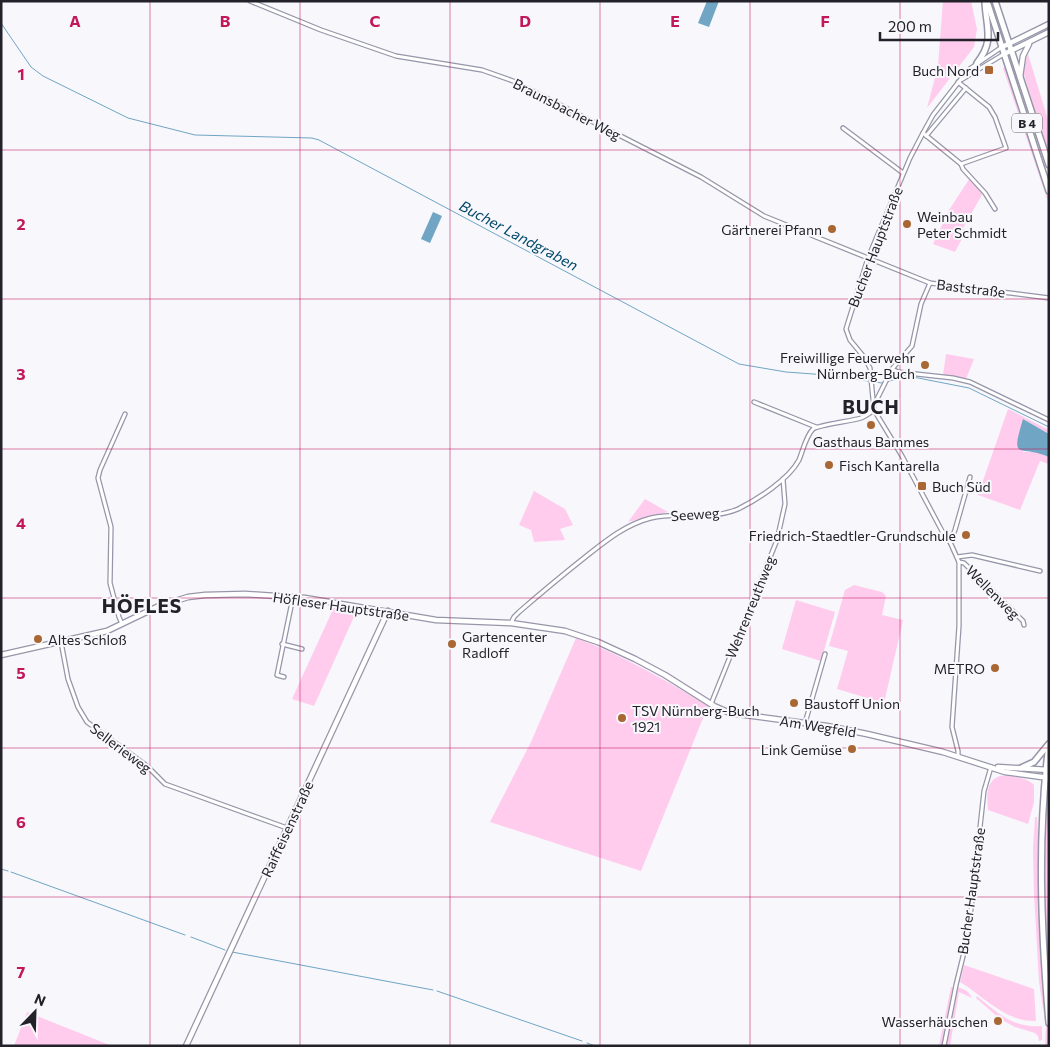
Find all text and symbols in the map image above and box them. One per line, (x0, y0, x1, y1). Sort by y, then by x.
scale bar (880, 10, 998, 42)
text: A (69, 11, 81, 30)
text: B (220, 11, 231, 30)
text: C (370, 11, 381, 30)
text: D (519, 11, 531, 30)
text: E (670, 11, 680, 30)
text: F (820, 11, 830, 30)
text: 200 m (888, 17, 932, 35)
place label: Buch Nord (912, 62, 979, 79)
text: 1 (17, 64, 25, 83)
marker: Buch Nord (983, 64, 995, 76)
street label: Braunsbacher Weg (510, 75, 624, 144)
road number: B 4 (1012, 114, 1042, 132)
street label: Bucher Hauptstraße (844, 184, 906, 310)
water label: Bucher Landgraben (457, 196, 581, 274)
place label: Weinbau Peter Schmidt (917, 208, 1007, 241)
text: 2 (16, 214, 26, 233)
marker: Weinbau Peter Schmidt (901, 218, 913, 230)
place label: Gärtnerei Pfann (721, 221, 822, 238)
marker: Gärtnerei Pfann (826, 223, 838, 235)
street label: Baststraße (936, 275, 1006, 301)
place label: Freiwillige Feuerwehr Nürnberg-Buch (780, 349, 915, 382)
marker: Freiwillige Feuerwehr Nürnberg-Buch (919, 359, 931, 371)
text: 3 (16, 364, 26, 383)
district label: BUCH (842, 395, 900, 418)
marker: Gasthaus Bammes (865, 419, 877, 431)
place label: Gasthaus Bammes (813, 433, 929, 450)
place label: Fisch Kantarella (839, 457, 940, 474)
marker: Fisch Kantarella (823, 459, 835, 471)
place label: Buch Süd (932, 478, 991, 495)
marker: Buch Süd (916, 480, 928, 492)
street label: Seeweg (670, 504, 720, 524)
text: 4 (16, 513, 26, 532)
place label: Friedrich-Staedtler-Grundschule (749, 527, 956, 544)
marker: Friedrich-Staedtler-Grundschule (960, 529, 972, 541)
street label: Wehrenreuthweg (722, 553, 779, 661)
street label: Wellenweg (963, 562, 1024, 623)
street label: Höfleser Hauptstraße (272, 588, 410, 624)
district label: HÖFLES (102, 594, 182, 617)
place label: Gartencenter Radloff (462, 628, 548, 661)
place label: Altes Schloß (48, 631, 127, 648)
marker: Altes Schloß (32, 633, 44, 645)
marker: Gartencenter Radloff (446, 638, 458, 650)
place label: METRO (934, 660, 985, 677)
marker: METRO (989, 662, 1001, 674)
text: 5 (16, 663, 26, 682)
place label: Baustoff Union (804, 695, 900, 712)
marker: Baustoff Union (788, 697, 800, 709)
place label: TSV Nürnberg-Buch 1921 (632, 702, 759, 735)
marker: TSV Nürnberg-Buch 1921 (616, 712, 628, 724)
street label: Am Wegfeld (779, 712, 857, 740)
street label: Sellerieweg (87, 719, 155, 777)
place label: Link Gemüse (761, 741, 842, 758)
marker: Link Gemüse (846, 743, 858, 755)
street label: Raiffeisenstraße (257, 778, 317, 880)
text: 6 (16, 812, 26, 831)
street label: Bucher Hauptstraße (954, 827, 988, 955)
text: 7 (17, 962, 26, 981)
north arrow (10, 987, 60, 1037)
text: N (32, 990, 48, 1009)
place label: Wasserhäuschen (882, 1013, 988, 1030)
marker: Wasserhäuschen (992, 1015, 1004, 1027)

